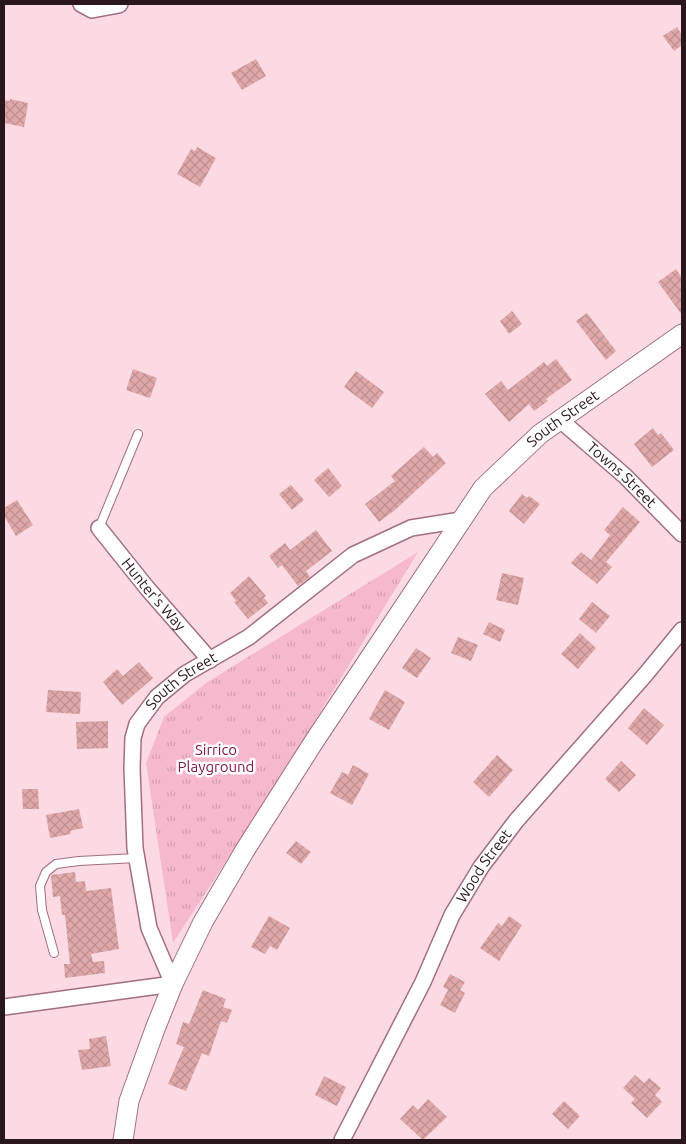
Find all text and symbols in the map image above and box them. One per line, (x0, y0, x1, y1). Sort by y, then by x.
street label: South Street (523, 386, 602, 450)
street label: Towns Street (584, 438, 660, 511)
street label: Hunter's Way (119, 555, 189, 634)
street label: South Street (142, 648, 220, 713)
park label: Sirrico Playground (178, 741, 254, 775)
street label: Wood Street (452, 826, 515, 906)

